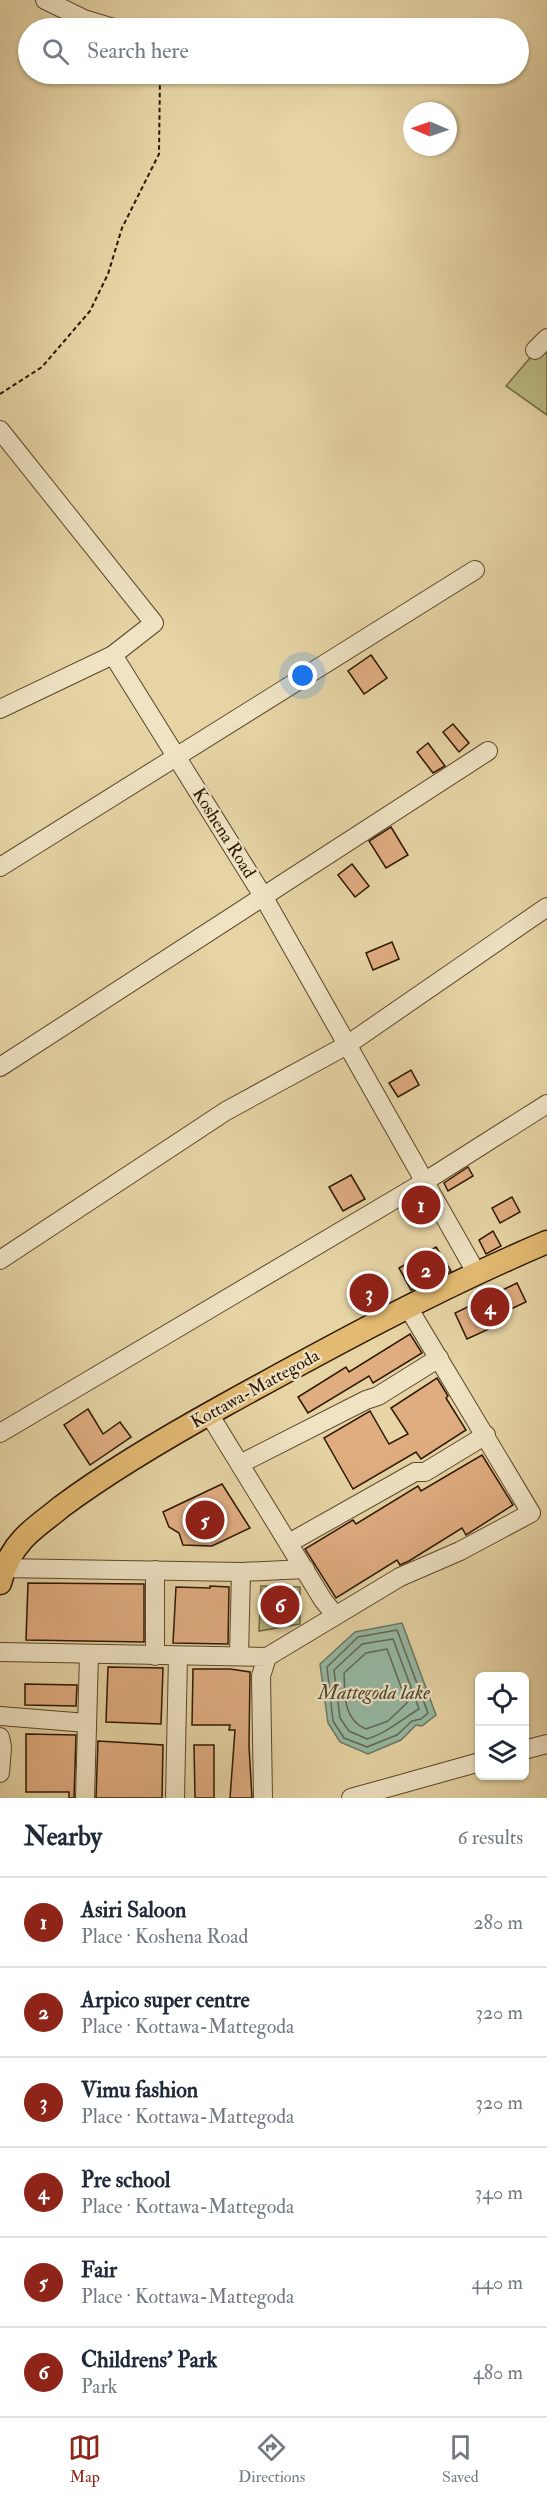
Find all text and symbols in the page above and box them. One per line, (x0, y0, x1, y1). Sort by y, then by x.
search box (18, 18, 529, 84)
icon: search (39, 35, 72, 68)
text: Search here (87, 37, 189, 65)
north arrow (403, 102, 457, 156)
your location (288, 661, 317, 690)
street label: Koshena Road (187, 784, 261, 883)
pin: 1 (402, 1182, 440, 1228)
pin: 2 (406, 1248, 446, 1292)
pin: 3 (350, 1270, 388, 1316)
pin: 4 (470, 1284, 510, 1330)
street label: Kottawa-Mattegoda (187, 1344, 324, 1434)
pin: 5 (186, 1498, 224, 1543)
pin: 6 (260, 1582, 300, 1628)
map controls (475, 1672, 529, 1780)
button: locate (475, 1672, 529, 1726)
water label: Mattegoda lake (317, 1680, 430, 1705)
button: layers (475, 1726, 529, 1780)
text: Nearby (24, 1821, 102, 1853)
text: 6 results (457, 1825, 523, 1850)
text: Asiri Saloon (81, 1896, 186, 1924)
text: 1 (40, 1910, 47, 1935)
text: 280 m (473, 1910, 523, 1935)
text: Place · Koshena Road (81, 1924, 248, 1949)
text: Arpico super centre (81, 1986, 250, 2014)
text: 2 (38, 2000, 49, 2025)
text: 320 m (475, 2000, 523, 2025)
text: Place · Kottawa-Mattegoda (81, 2014, 294, 2039)
text: Vimu fashion (81, 2076, 198, 2104)
text: 3 (40, 2090, 47, 2115)
text: 320 m (475, 2090, 523, 2115)
text: Place · Kottawa-Mattegoda (81, 2104, 294, 2129)
text: Pre school (81, 2166, 170, 2194)
text: 4 (38, 2180, 49, 2205)
text: 340 m (475, 2180, 523, 2205)
text: Place · Kottawa-Mattegoda (81, 2194, 294, 2219)
text: Fair (81, 2256, 117, 2284)
text: 5 (39, 2270, 48, 2295)
text: 440 m (471, 2270, 523, 2295)
text: Place · Kottawa-Mattegoda (81, 2284, 294, 2309)
text: Childrens' Park (81, 2346, 217, 2374)
text: 6 (38, 2360, 49, 2385)
text: 480 m (473, 2360, 523, 2385)
text: Park (81, 2374, 117, 2399)
tab: Map (68, 2431, 101, 2487)
tab: Directions (238, 2431, 305, 2487)
tab: Saved (442, 2431, 479, 2487)

